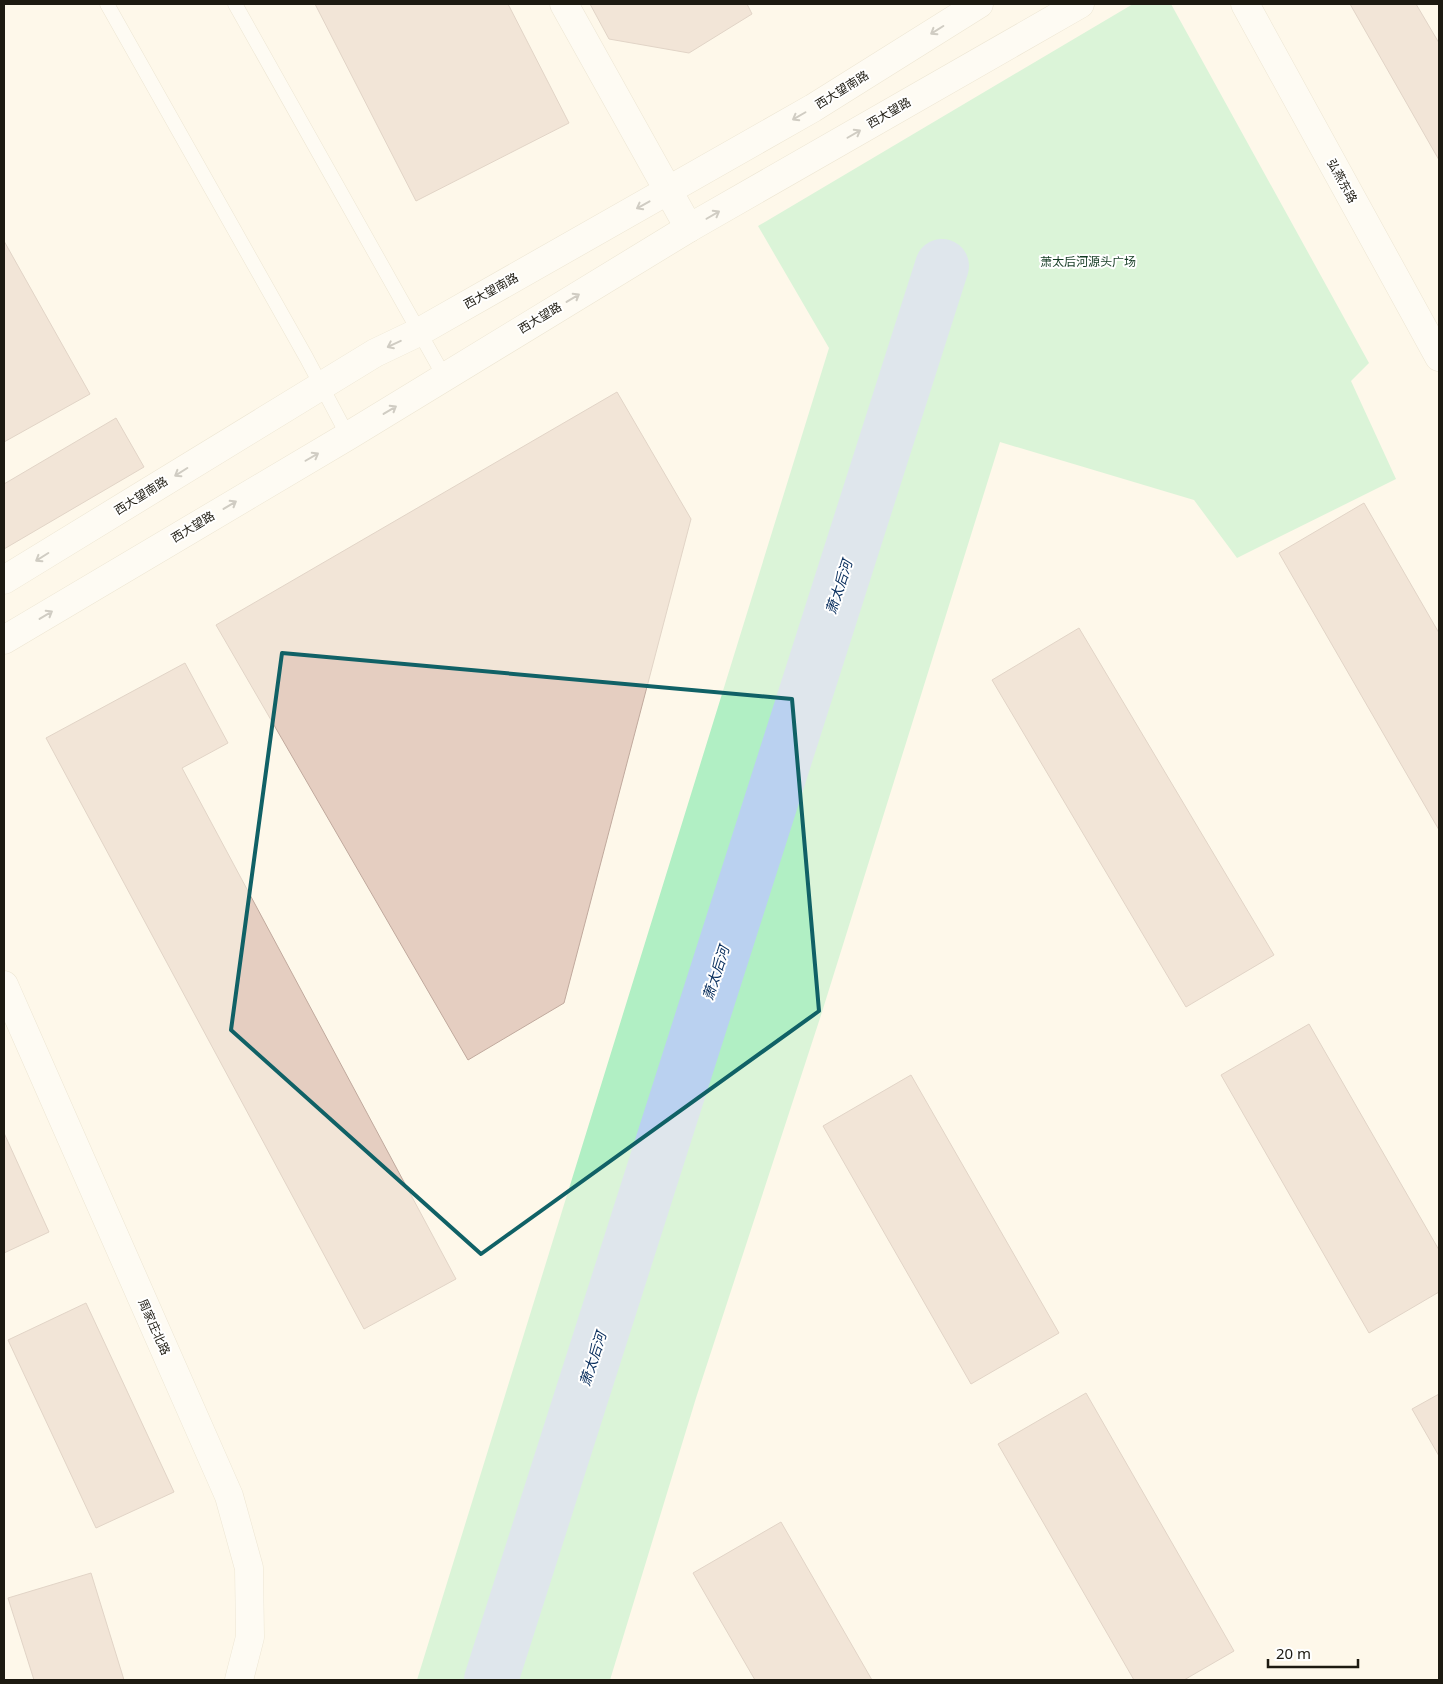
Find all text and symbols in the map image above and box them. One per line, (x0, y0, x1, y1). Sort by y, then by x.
one-way arrow (931, 25, 945, 35)
street label: 西大望南路 (812, 66, 872, 113)
street label: 西大望路 (864, 93, 914, 132)
one-way arrow (793, 111, 807, 121)
one-way arrow (846, 128, 860, 138)
street label: 弘燕东路 (1323, 156, 1362, 206)
one-way arrow (637, 201, 651, 211)
one-way arrow (705, 209, 719, 219)
park label: 萧太后河源头广场 (1040, 253, 1136, 270)
street label: 西大望南路 (460, 269, 521, 313)
one-way arrow (566, 293, 580, 303)
street label: 西大望路 (515, 298, 565, 337)
one-way arrow (387, 339, 402, 349)
one-way arrow (382, 405, 396, 415)
one-way arrow (304, 451, 318, 461)
one-way arrow (174, 467, 188, 477)
street label: 西大望南路 (111, 472, 171, 519)
one-way arrow (223, 499, 237, 509)
street label: 西大望路 (168, 507, 218, 546)
one-way arrow (36, 552, 50, 562)
water label: 萧太后河 (821, 554, 857, 616)
one-way arrow (38, 609, 52, 619)
water label: 萧太后河 (698, 940, 734, 1002)
street label: 周家庄北路 (134, 1296, 174, 1358)
water label: 萧太后河 (575, 1326, 611, 1388)
scale bar (1268, 1636, 1358, 1668)
text: 20 m (1276, 1643, 1311, 1663)

